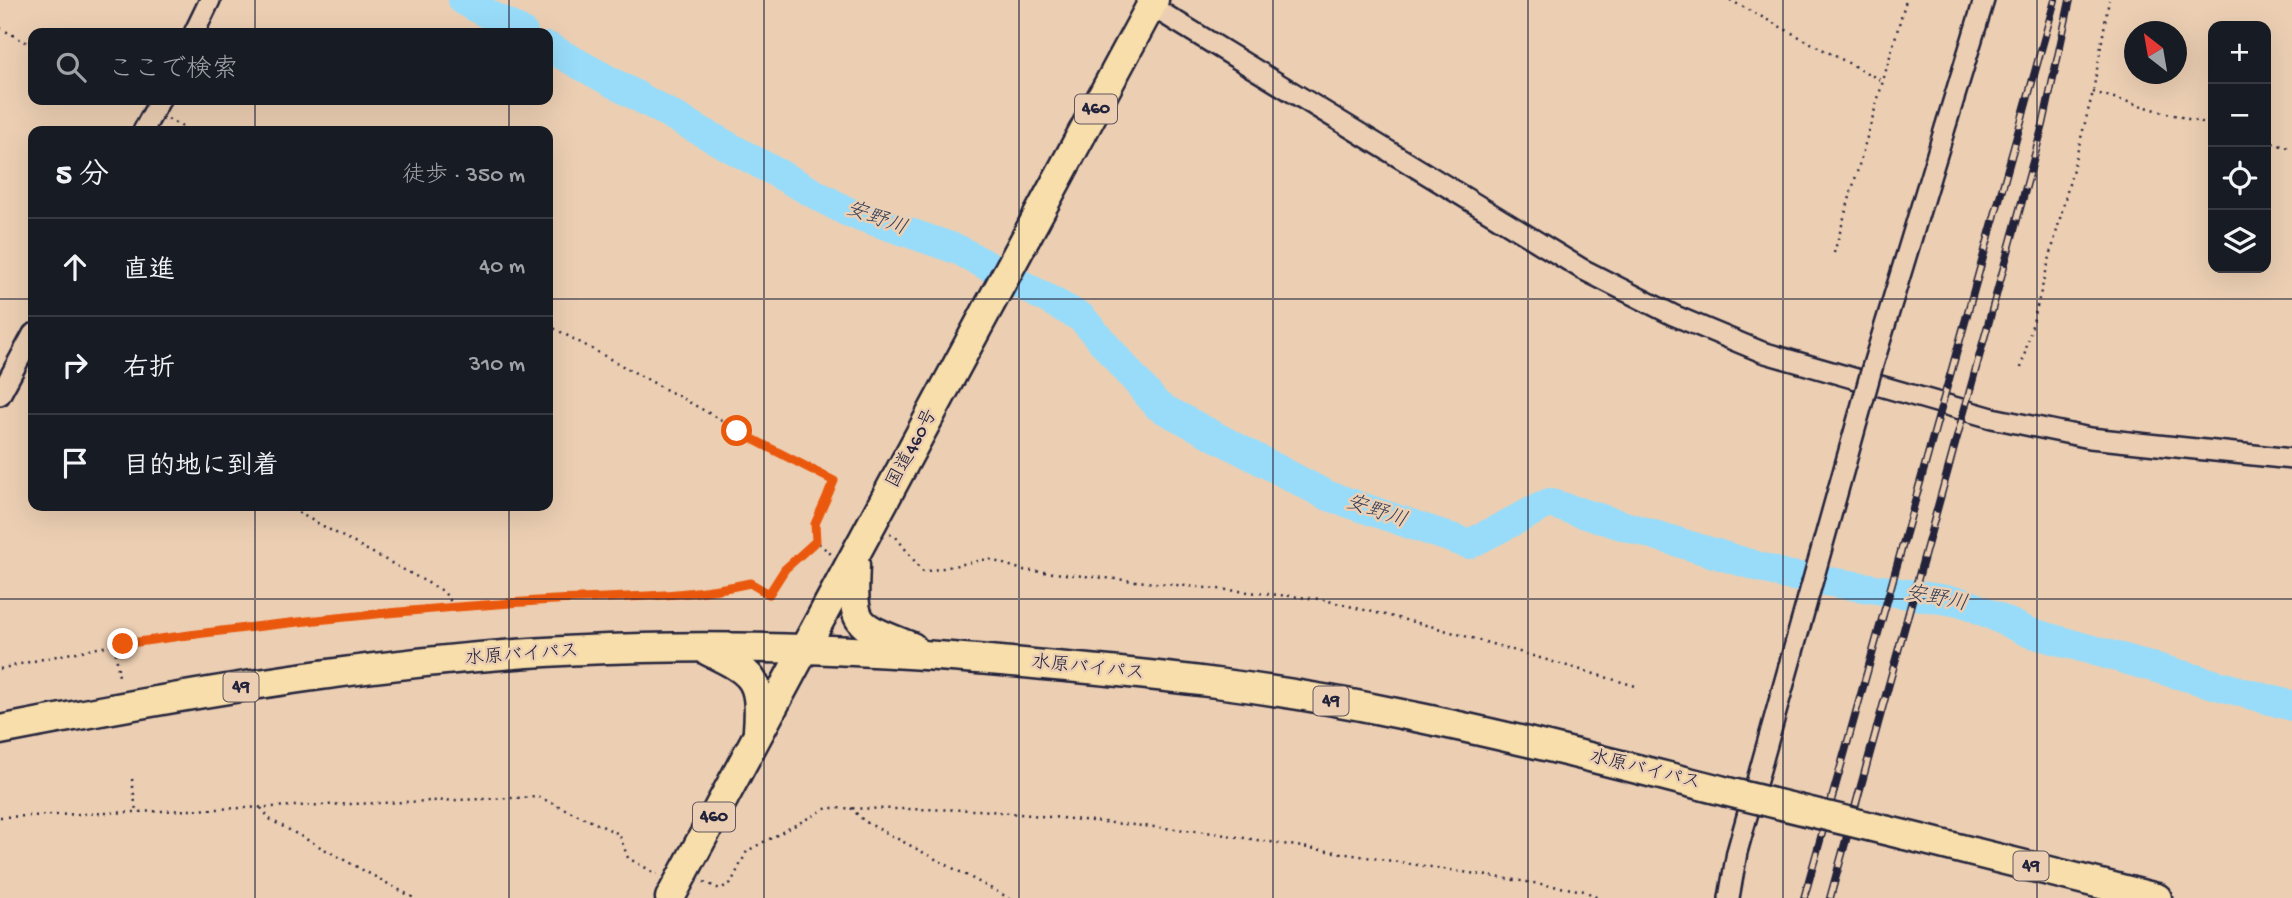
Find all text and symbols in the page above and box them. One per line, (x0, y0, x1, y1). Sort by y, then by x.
north arrow (2124, 21, 2187, 84)
map controls (2208, 21, 2271, 273)
button: + (2208, 21, 2271, 84)
search box (28, 28, 553, 105)
icon: search (52, 48, 90, 86)
text: ここで検索 (108, 56, 238, 87)
button: − (2208, 84, 2271, 147)
road number: 460 (1075, 94, 1117, 124)
button: locate (2208, 147, 2271, 210)
text: 5 分 (56, 160, 109, 195)
text: 徒歩 · 350 m (402, 163, 525, 190)
water label: 安野川 (842, 197, 910, 243)
button: layers (2208, 210, 2271, 273)
icon: ahead (56, 248, 94, 286)
text: 40 m (479, 254, 525, 281)
text: 直進 (123, 257, 175, 288)
icon: right (56, 346, 94, 384)
text: 310 m (469, 352, 525, 379)
text: 右折 (123, 355, 175, 386)
street label: 国道460号 (882, 405, 943, 493)
route start (721, 415, 752, 446)
icon: arrive (56, 444, 94, 482)
text: 目的地に到着 (123, 453, 279, 484)
water label: 安野川 (1342, 490, 1410, 535)
water label: 安野川 (1903, 581, 1969, 618)
route end (107, 628, 138, 659)
street label: 水原バイパス (465, 641, 579, 671)
street label: 水原バイパス (1030, 652, 1146, 686)
road number: 49 (224, 672, 258, 702)
road number: 49 (1314, 686, 1348, 716)
street label: 水原バイパス (1587, 746, 1703, 796)
road number: 460 (693, 802, 735, 832)
road number: 49 (2014, 852, 2048, 880)

